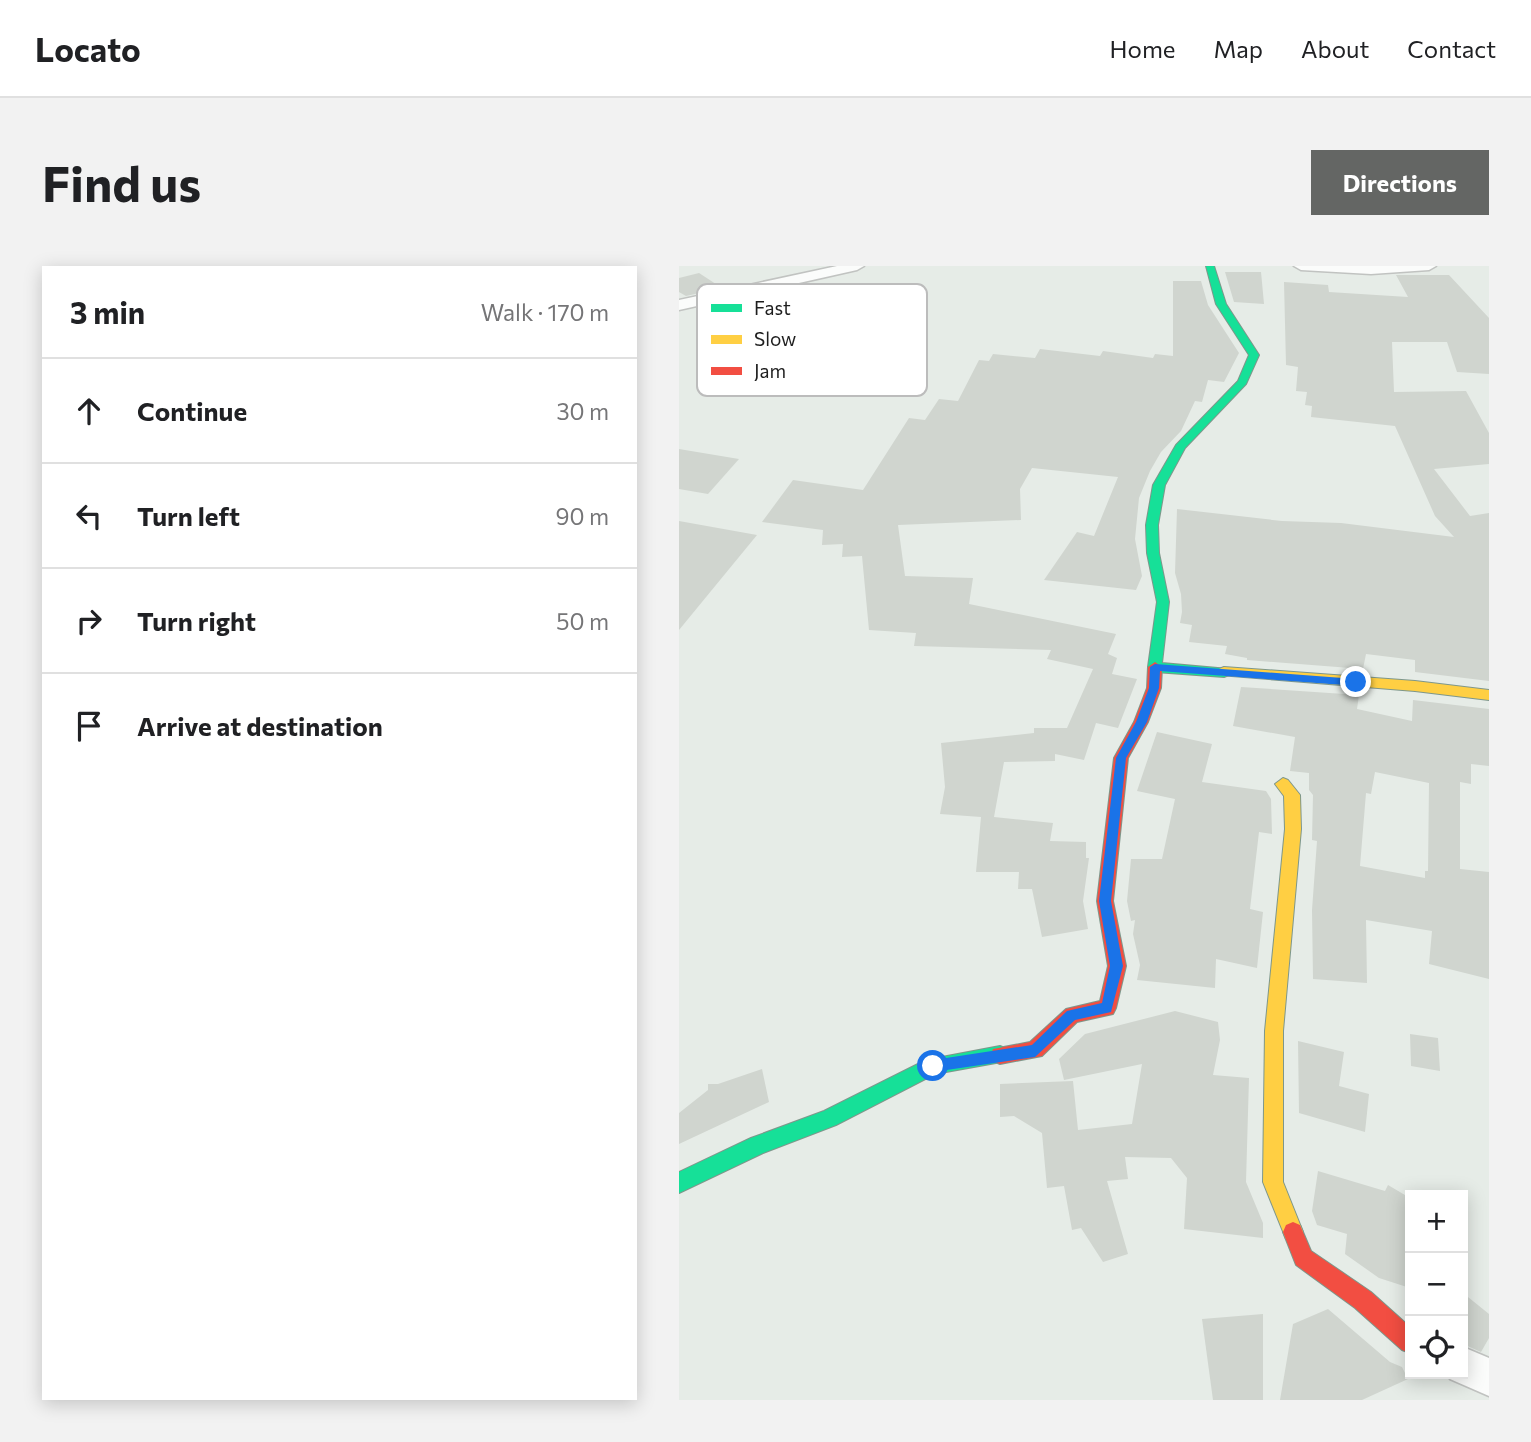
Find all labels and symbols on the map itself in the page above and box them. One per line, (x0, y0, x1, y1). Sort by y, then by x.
legend (697, 284, 927, 396)
text: Fast (754, 296, 791, 319)
text: Slow (754, 327, 796, 350)
text: Jam (754, 359, 786, 382)
route end (1340, 666, 1371, 697)
route start (917, 1050, 948, 1081)

